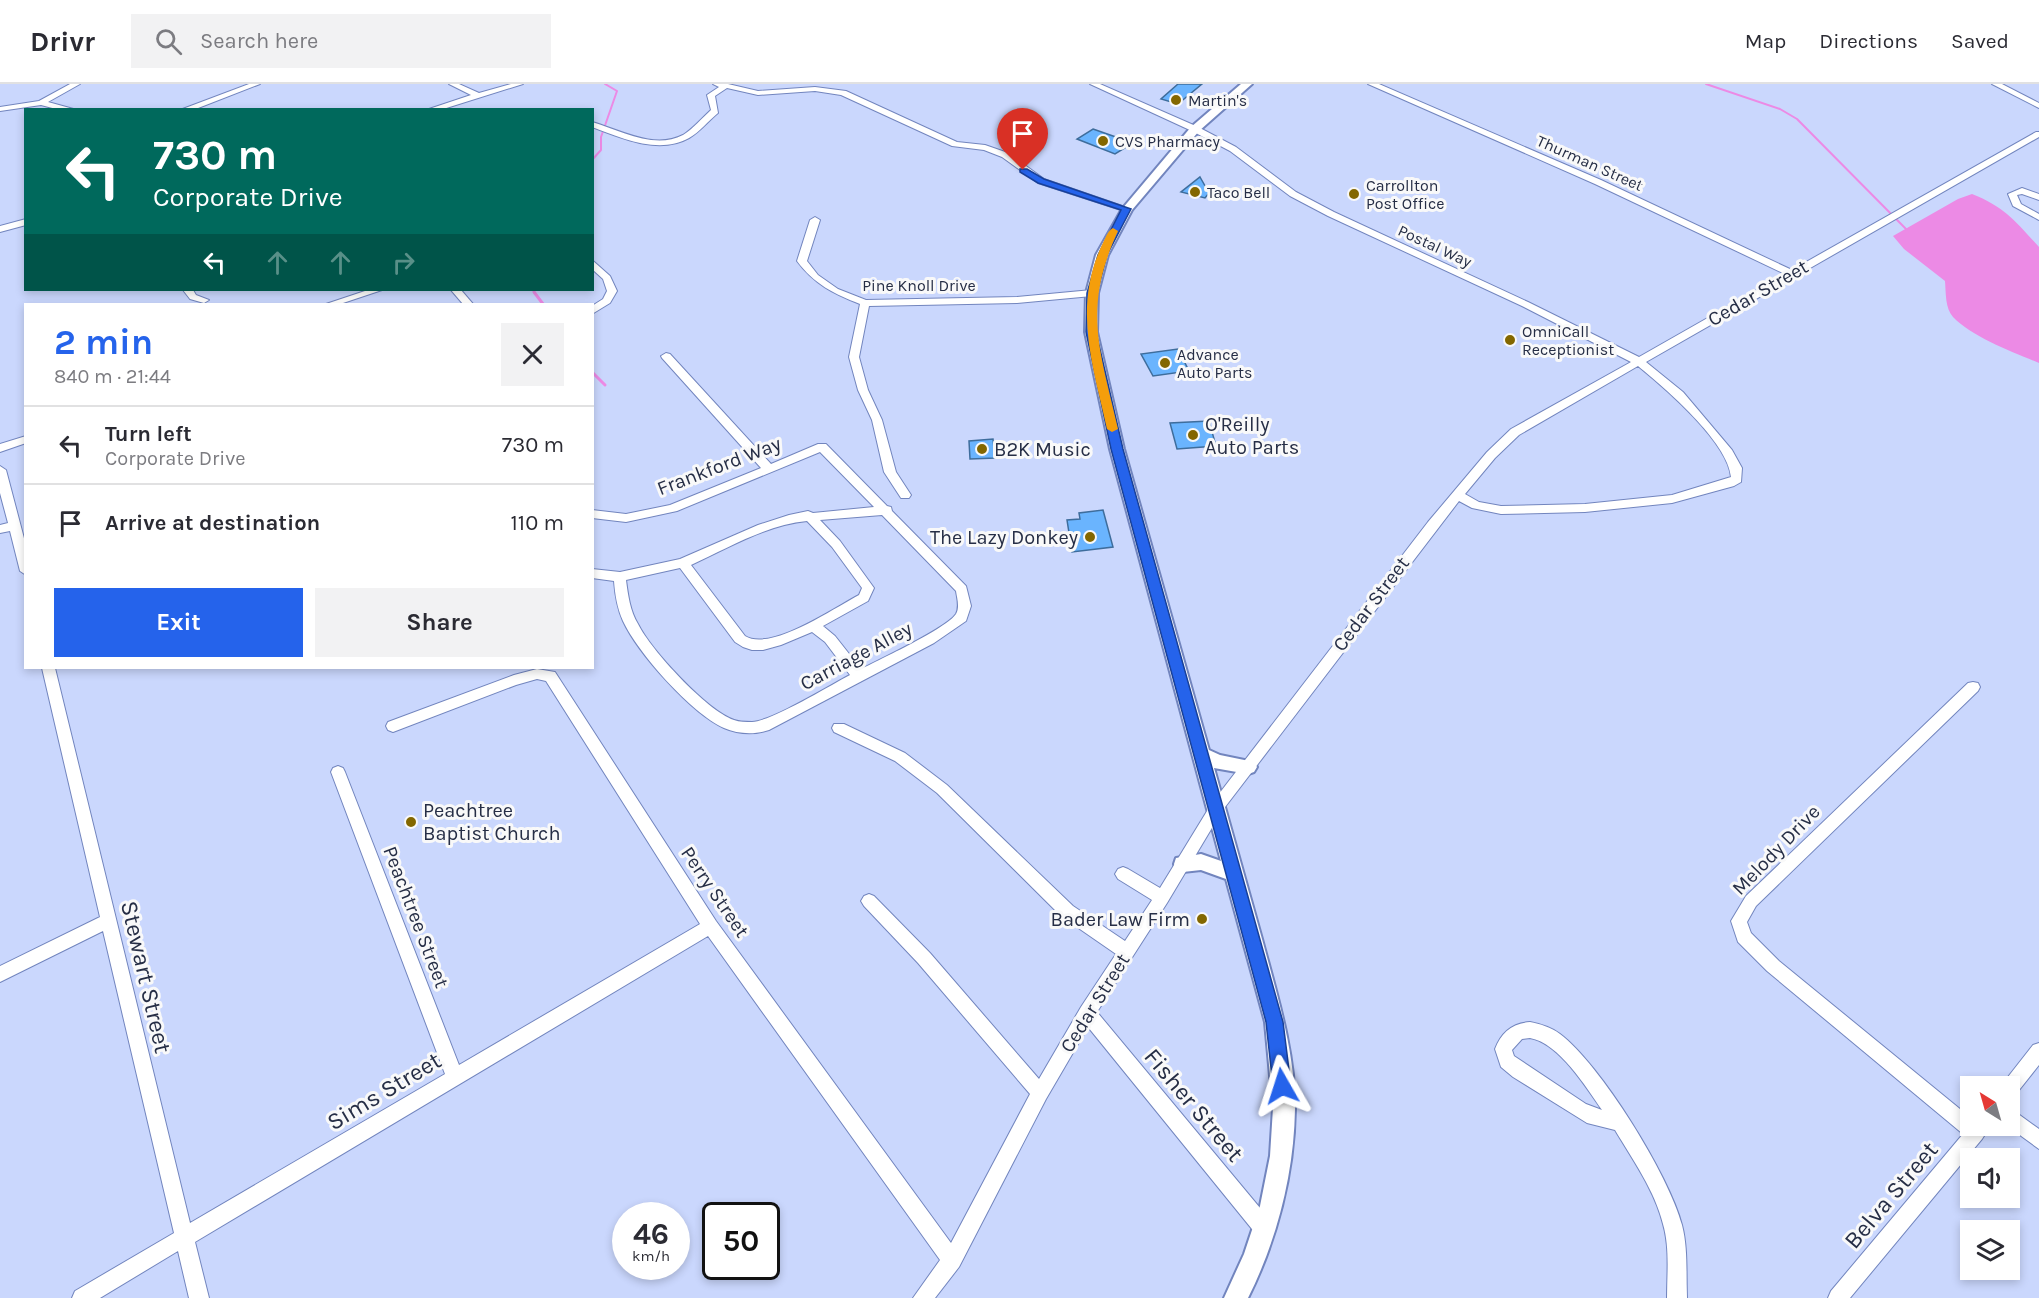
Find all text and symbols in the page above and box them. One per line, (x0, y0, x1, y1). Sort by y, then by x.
search box (131, 14, 551, 68)
text: Drivr (30, 25, 95, 58)
icon: search (152, 25, 185, 58)
text: Search here (200, 28, 318, 54)
text: Map (1745, 29, 1786, 53)
text: Directions (1819, 29, 1918, 53)
text: Saved (1951, 29, 2009, 53)
place label: Martin's (1188, 91, 1247, 110)
marker: Martin's (1169, 93, 1183, 107)
pin (997, 108, 1048, 170)
icon: arrive (1006, 117, 1039, 150)
text: 730 m (153, 130, 277, 180)
street label: Thurman Street (1534, 131, 1646, 195)
icon: left (54, 132, 132, 210)
place label: CVS Pharmacy (1115, 132, 1220, 151)
marker: CVS Pharmacy (1096, 134, 1110, 148)
place label: Carrollton Post Office (1366, 176, 1444, 213)
text: Corporate Drive (153, 181, 343, 213)
place label: Taco Bell (1207, 183, 1270, 202)
marker: Taco Bell (1188, 185, 1202, 199)
marker: Carrollton Post Office (1347, 187, 1361, 201)
street label: Postal Way (1395, 221, 1475, 272)
icon: left (198, 246, 231, 279)
icon: ahead (261, 246, 294, 279)
icon: ahead (324, 246, 357, 279)
icon: right (387, 246, 420, 279)
street label: Cedar Street (1704, 255, 1813, 331)
street label: Pine Knoll Drive (862, 276, 976, 295)
text: 2 min (54, 321, 153, 363)
place label: OmniCall Receptionist (1522, 322, 1614, 359)
button: close (501, 323, 564, 386)
marker: OmniCall Receptionist (1503, 333, 1517, 347)
place label: Advance Auto Parts (1177, 345, 1252, 382)
marker: Advance Auto Parts (1158, 356, 1172, 370)
text: 840 m · 21:44 (54, 365, 171, 388)
place label: O'Reilly Auto Parts (1205, 413, 1299, 459)
text: Turn left (105, 421, 192, 447)
marker: O'Reilly Auto Parts (1186, 428, 1200, 442)
icon: left (54, 429, 87, 462)
text: 730 m (502, 432, 564, 458)
street label: Frankford Way (654, 432, 784, 500)
place label: B2K Music (994, 438, 1091, 461)
marker: B2K Music (975, 442, 989, 456)
text: Corporate Drive (105, 447, 246, 470)
icon: arrive (54, 507, 87, 540)
text: Arrive at destination (105, 510, 320, 536)
text: 110 m (511, 510, 564, 536)
place label: The Lazy Donkey (930, 526, 1078, 549)
marker: The Lazy Donkey (1083, 530, 1097, 544)
street label: Cedar Street (1328, 552, 1414, 656)
button: Exit (54, 588, 303, 657)
button: Share (315, 588, 564, 657)
street label: Carriage Alley (796, 617, 916, 695)
place label: Peachtree Baptist Church (423, 799, 560, 845)
street label: Melody Drive (1727, 800, 1825, 900)
marker: Peachtree Baptist Church (404, 815, 418, 829)
street label: Perry Street (676, 842, 754, 942)
street label: Peachtree Street (378, 843, 454, 991)
street label: Stewart Street (115, 898, 177, 1056)
place label: Bader Law Firm (1050, 908, 1190, 931)
marker: Bader Law Firm (1195, 912, 1209, 926)
street label: Cedar Street (1055, 949, 1135, 1057)
street label: Fisher Street (1138, 1043, 1250, 1167)
street label: Sims Street (322, 1046, 446, 1136)
position arrow (1250, 1054, 1314, 1118)
north arrow (1960, 1076, 2020, 1136)
map controls (1960, 1076, 2020, 1280)
street label: Belva Street (1838, 1136, 1944, 1254)
button: sound (1960, 1148, 2020, 1208)
speed limit sign: 50 (702, 1202, 780, 1280)
text: 46 (633, 1216, 669, 1252)
button: layers (1960, 1220, 2020, 1280)
text: km/h (632, 1247, 670, 1265)

